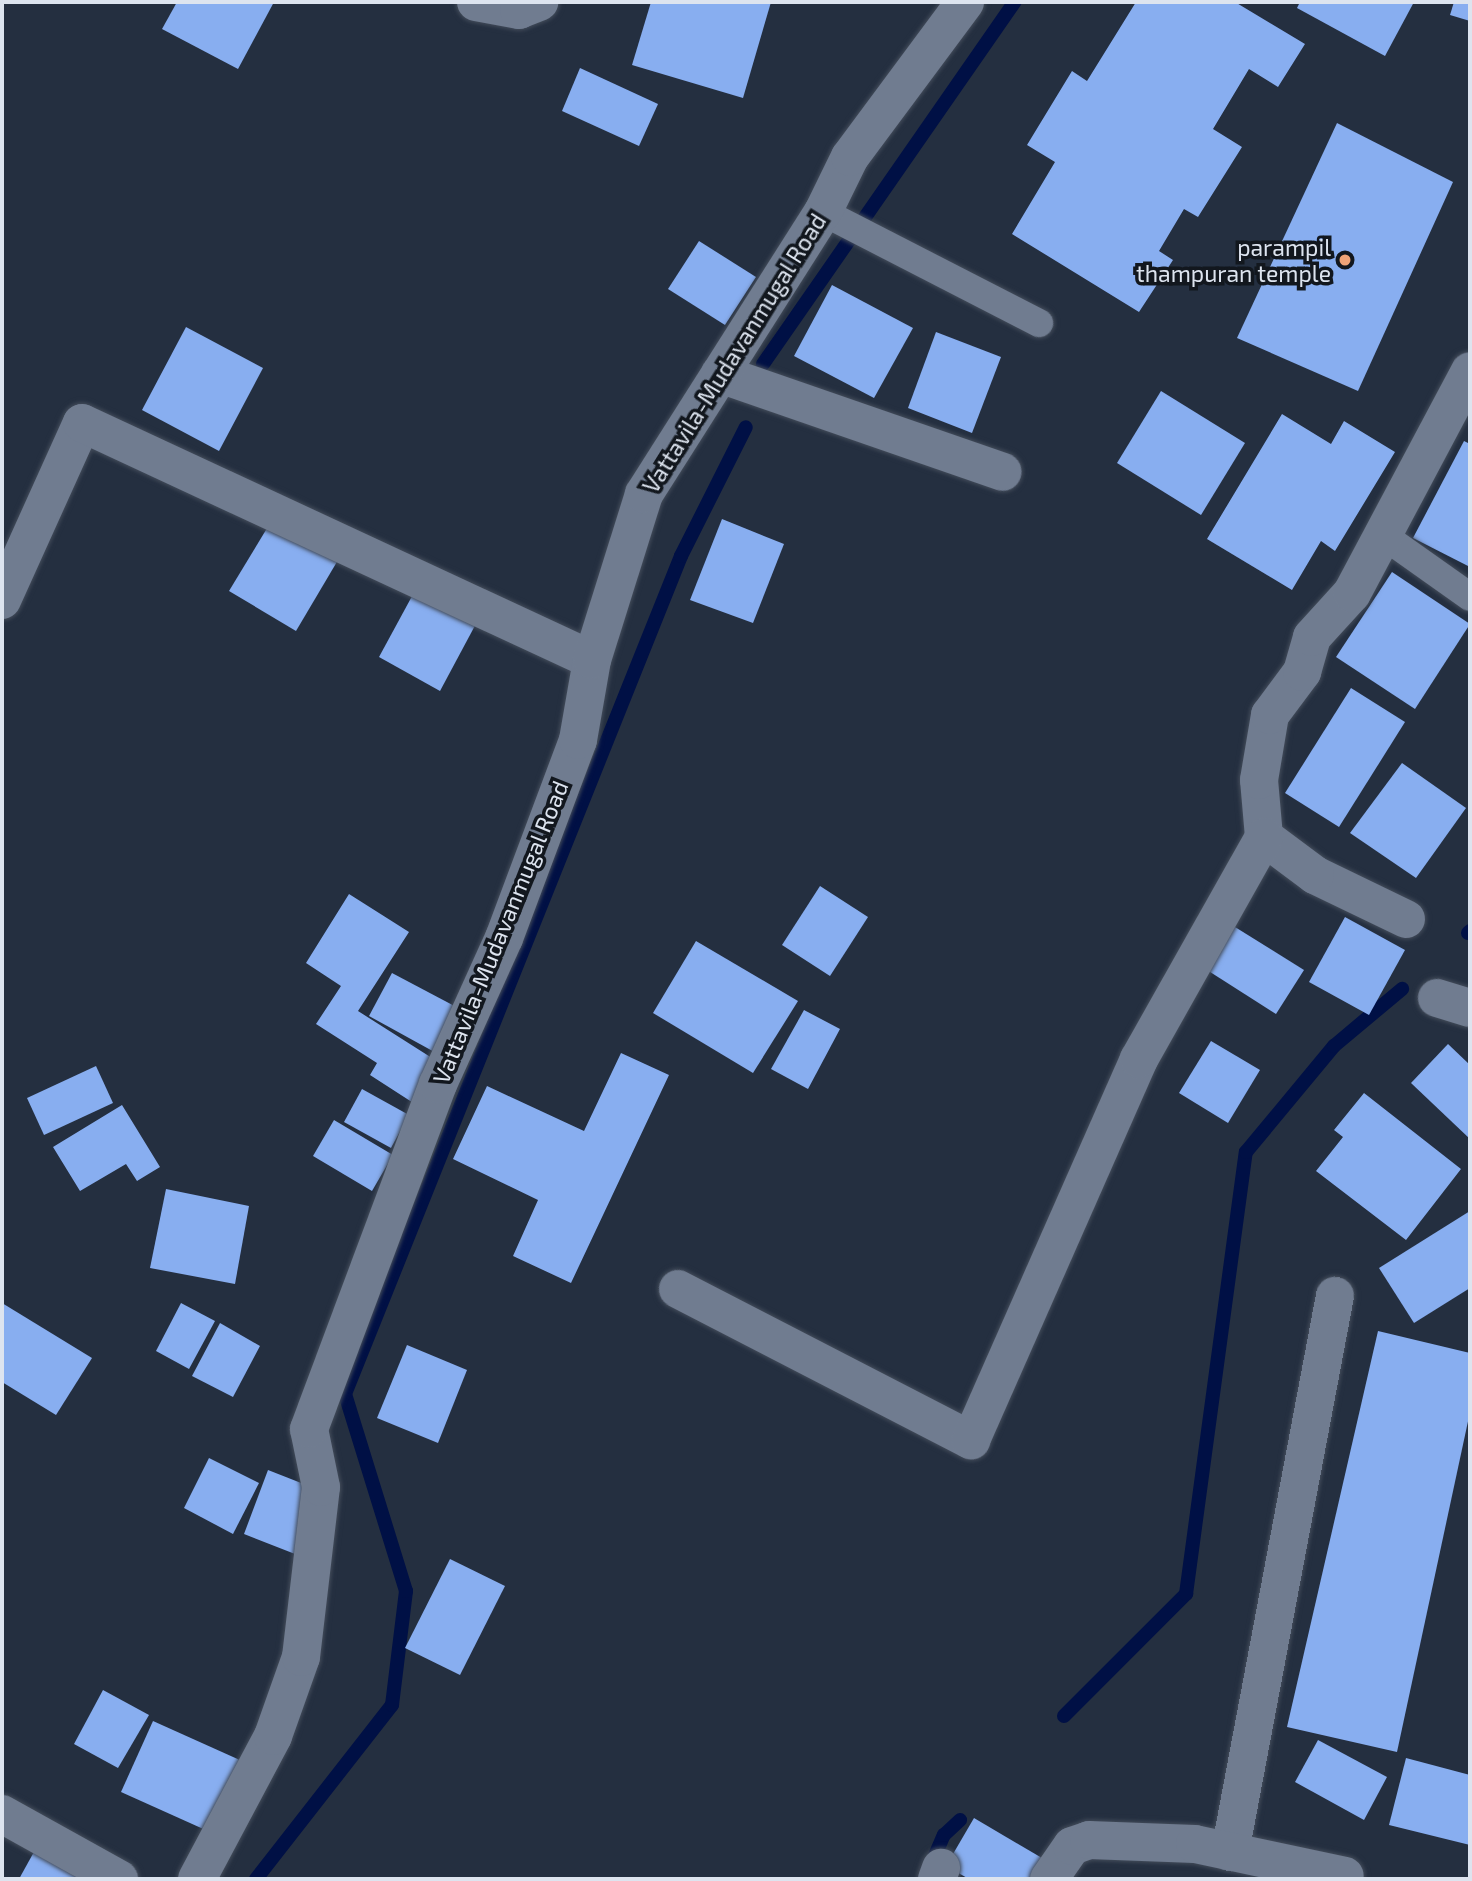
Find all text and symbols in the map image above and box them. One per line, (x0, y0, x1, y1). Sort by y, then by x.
street label: Vattavila-Mudavanmugal Road (636, 208, 832, 498)
place label: parampil thampuran temple (1136, 233, 1331, 287)
marker: parampil thampuran temple (1337, 252, 1353, 268)
street label: Vattavila-Mudavanmugal Road (426, 776, 574, 1088)

